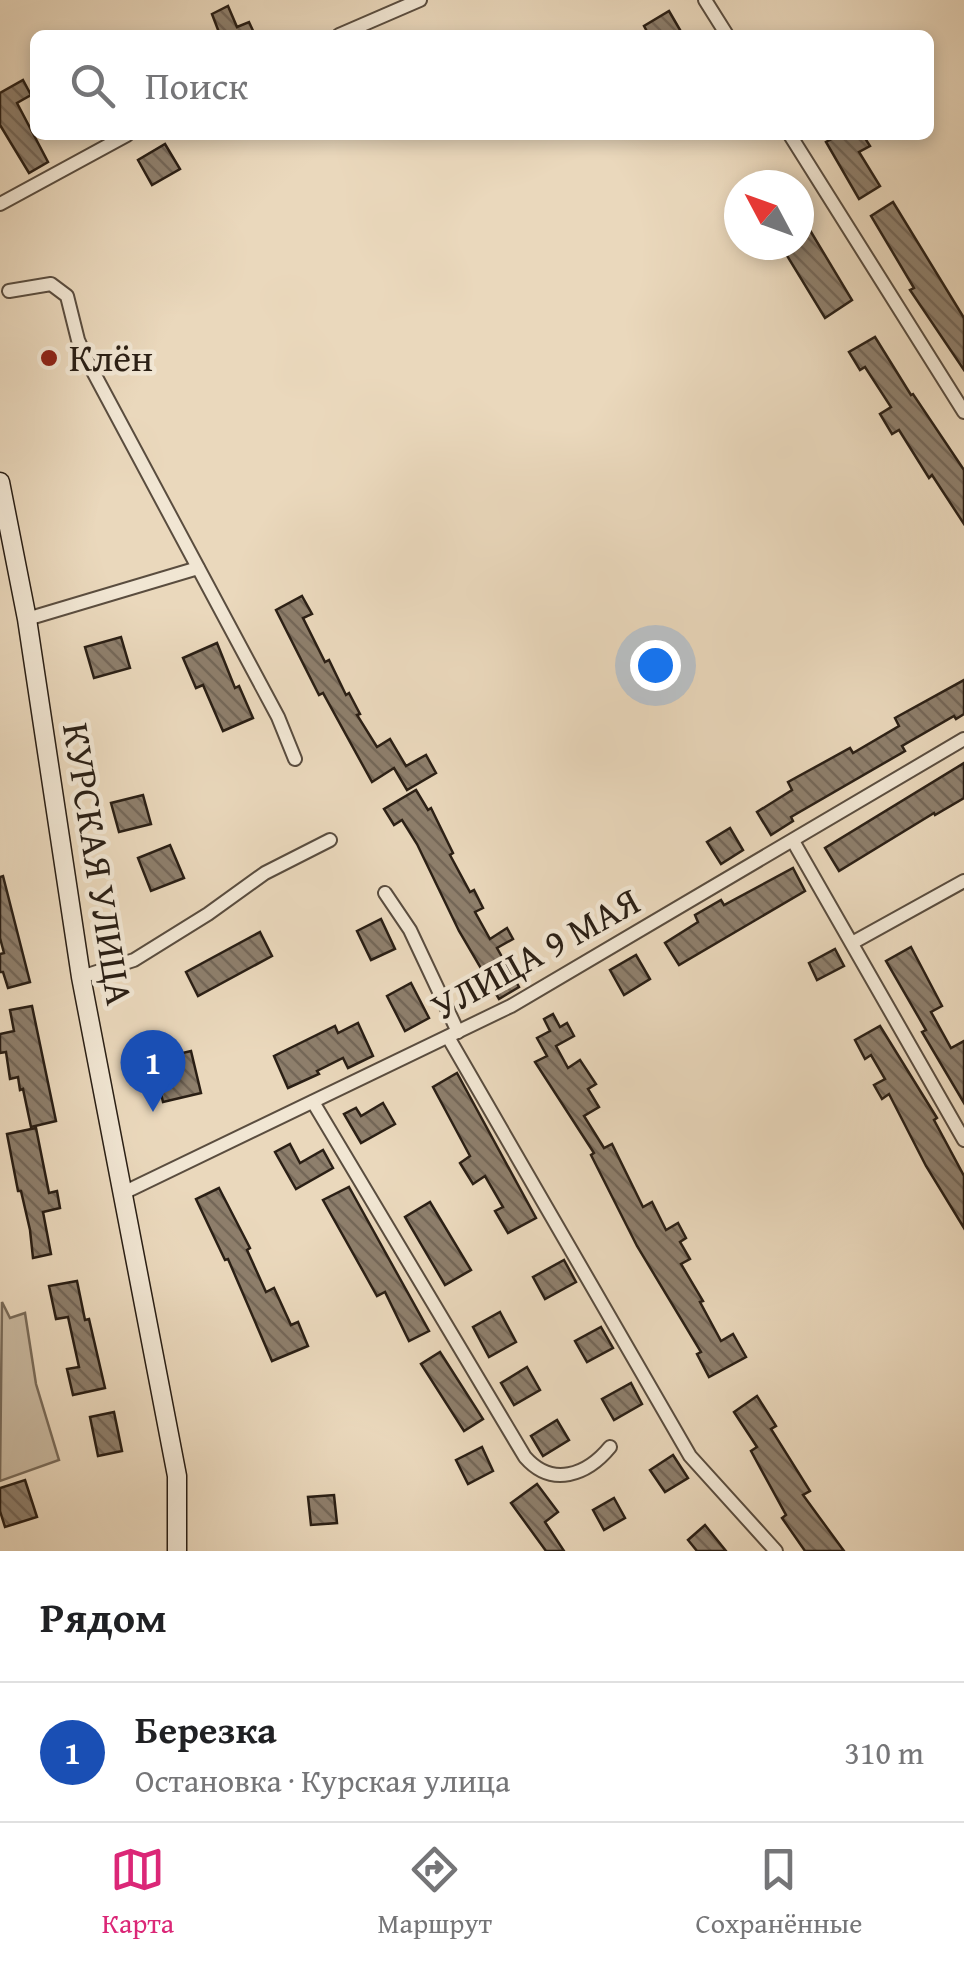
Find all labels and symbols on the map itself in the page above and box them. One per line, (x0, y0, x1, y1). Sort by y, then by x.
north arrow (724, 170, 814, 260)
place label: Клён (69, 329, 153, 385)
marker: Клён (38, 347, 60, 369)
your location (630, 640, 681, 691)
street label: КУРСКАЯ УЛИЦА (49, 719, 149, 1009)
street label: УЛИЦА 9 МАЯ (420, 873, 649, 1034)
pin: 1 (120, 1030, 186, 1112)

